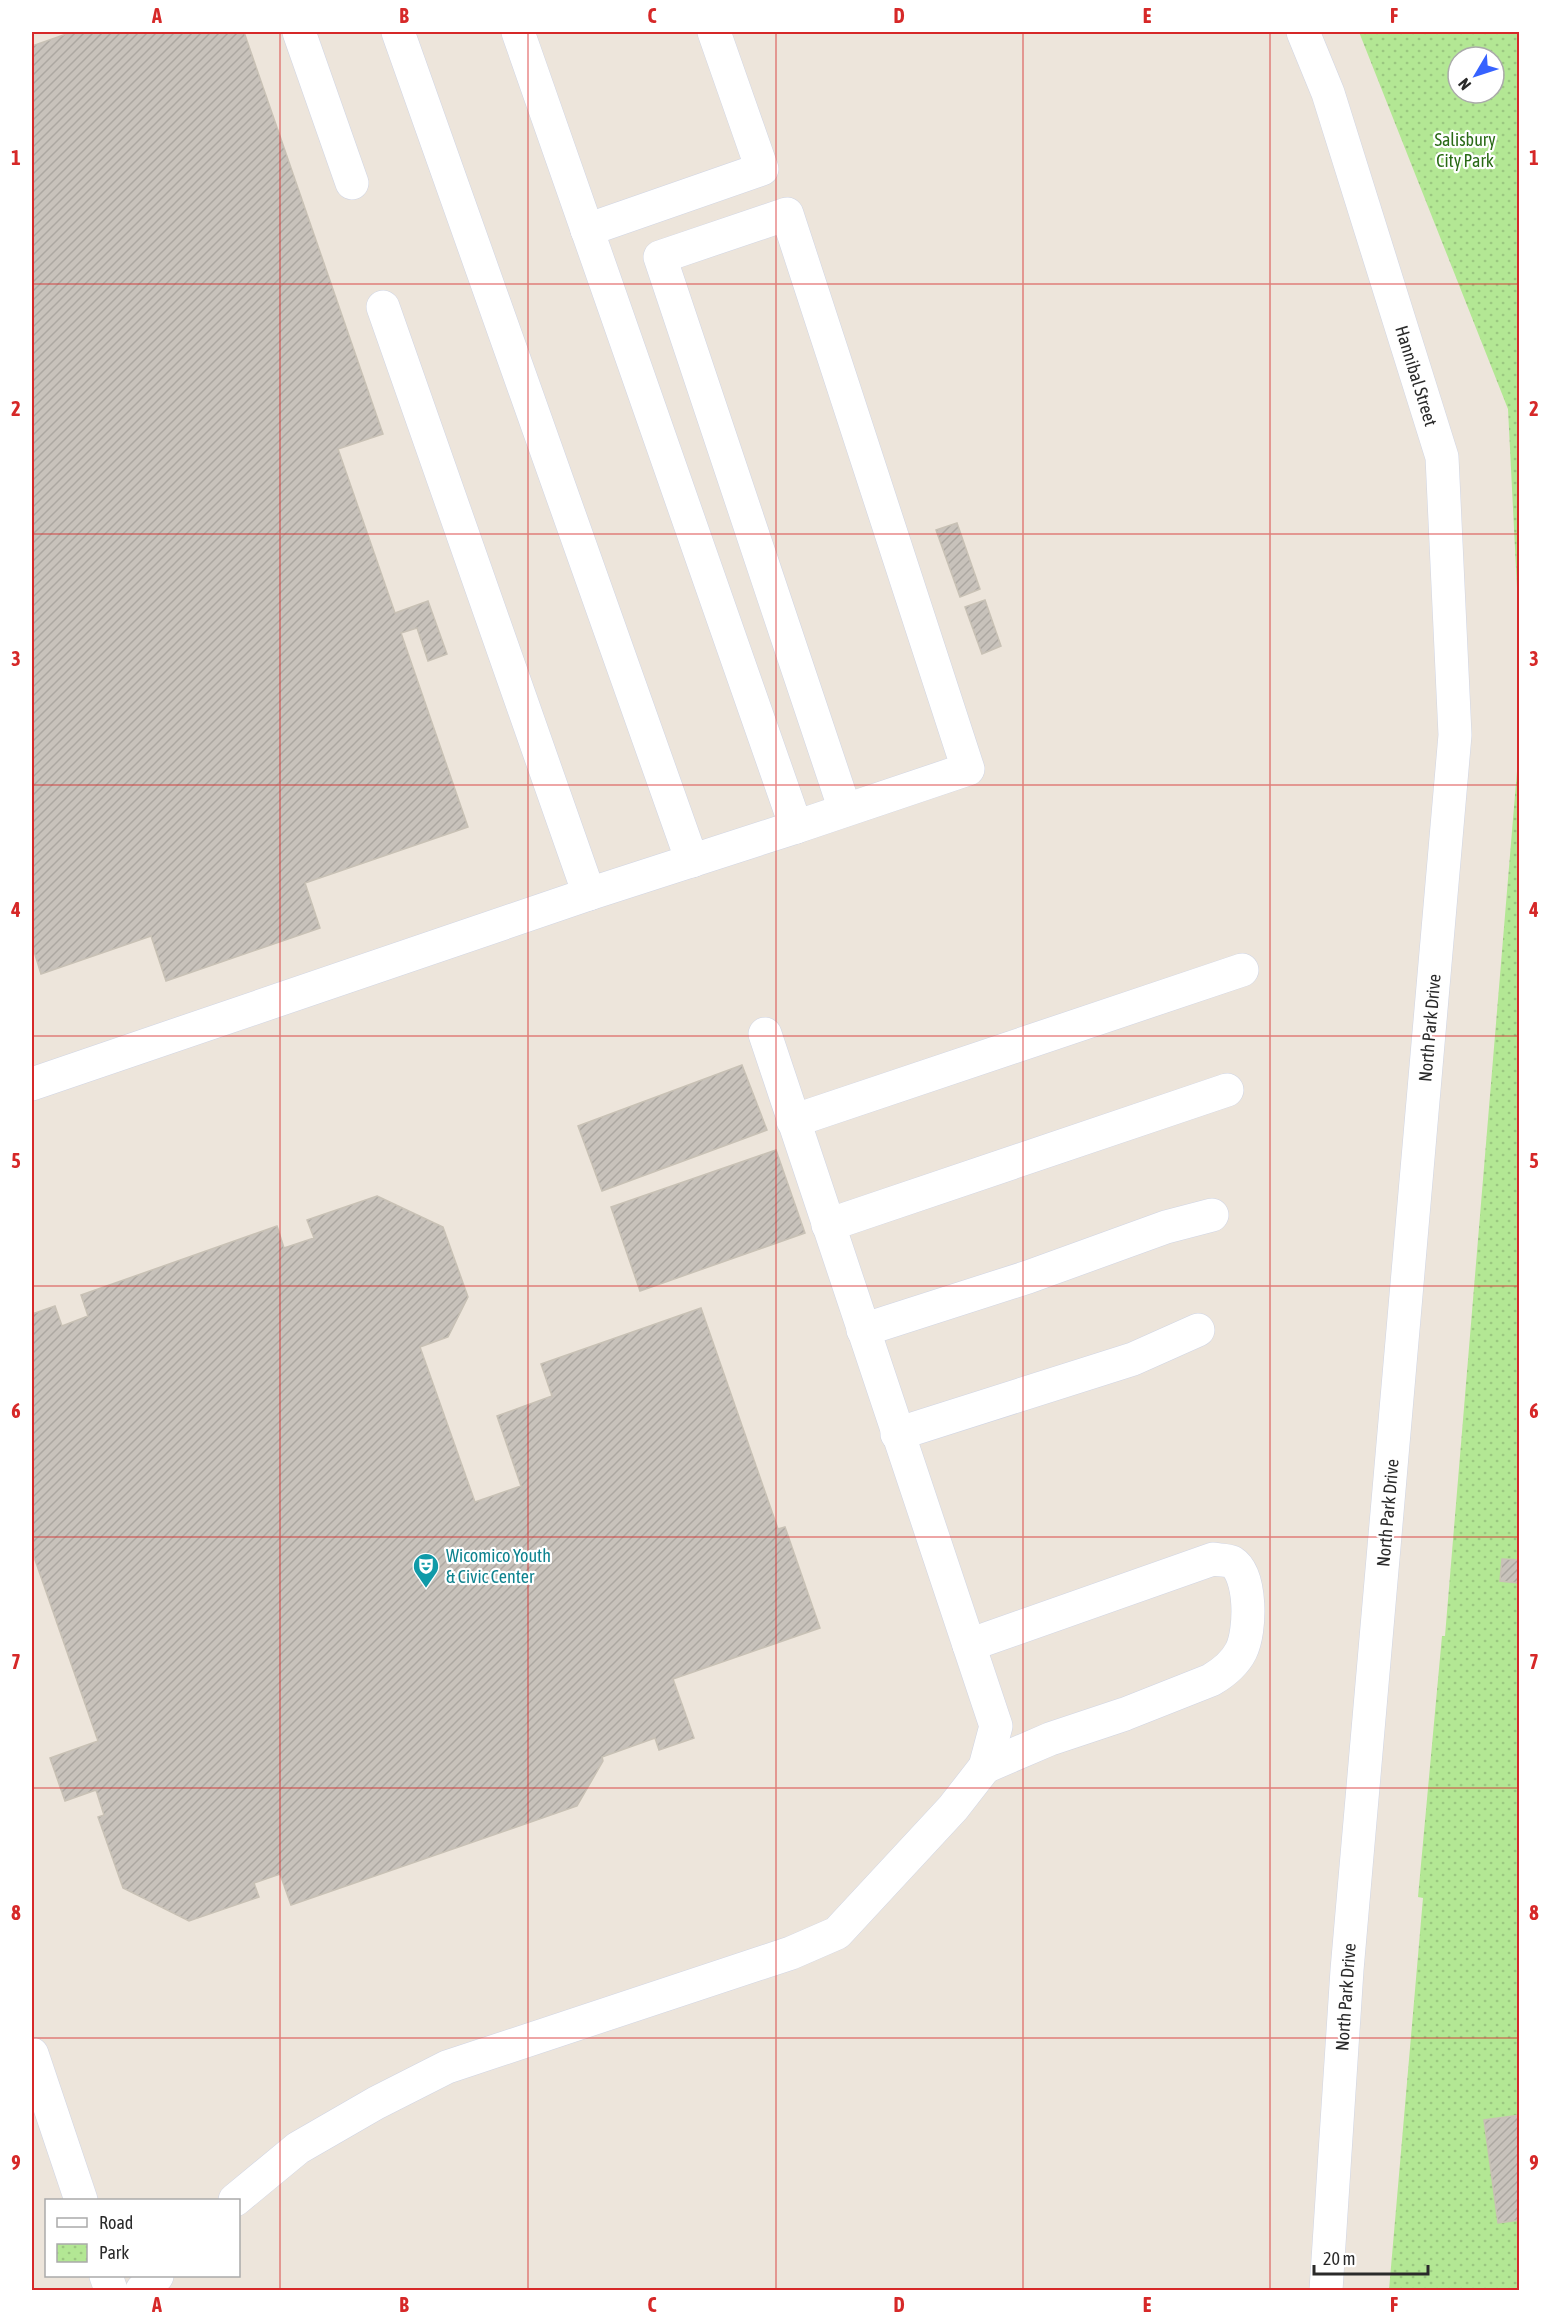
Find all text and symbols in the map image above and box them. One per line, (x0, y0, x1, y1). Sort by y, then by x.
text: A (151, 4, 162, 27)
text: B (399, 4, 409, 27)
text: C (648, 4, 657, 27)
text: D (893, 4, 905, 27)
text: E (1143, 4, 1152, 27)
text: F (1390, 4, 1398, 27)
north arrow (1446, 45, 1506, 105)
text: N (1454, 75, 1474, 94)
park label: Salisbury City Park (1434, 129, 1496, 171)
text: 1 (11, 146, 21, 169)
text: 1 (1529, 146, 1539, 169)
street label: Hannibal Street (1391, 323, 1442, 429)
text: 2 (11, 397, 21, 420)
text: 2 (1529, 397, 1539, 420)
text: 3 (11, 647, 21, 670)
text: 3 (1529, 647, 1539, 670)
text: 4 (10, 898, 21, 921)
text: 4 (1528, 898, 1539, 921)
street label: North Park Drive (1414, 973, 1445, 1083)
text: 5 (11, 1149, 21, 1172)
text: 5 (1529, 1149, 1539, 1172)
text: 6 (11, 1399, 21, 1422)
text: 6 (1529, 1399, 1539, 1422)
street label: North Park Drive (1372, 1458, 1403, 1568)
place label: Wicomico Youth & Civic Center (446, 1545, 551, 1587)
theatre icon: Wicomico Youth & Civic Center (411, 1551, 441, 1589)
text: 7 (11, 1650, 21, 1673)
text: 7 (1529, 1650, 1539, 1673)
text: 8 (11, 1901, 21, 1924)
text: 8 (1529, 1901, 1539, 1924)
street label: North Park Drive (1331, 1942, 1360, 2052)
text: 9 (11, 2151, 21, 2174)
text: 9 (1529, 2151, 1539, 2174)
legend (45, 2199, 240, 2277)
text: Road (99, 2212, 133, 2233)
scale bar (1314, 2238, 1428, 2276)
text: Park (99, 2242, 129, 2263)
text: 20 m (1323, 2248, 1355, 2269)
text: A (151, 2293, 162, 2316)
text: B (399, 2293, 409, 2316)
text: C (648, 2293, 657, 2316)
text: D (893, 2293, 905, 2316)
text: E (1143, 2293, 1152, 2316)
text: F (1390, 2293, 1398, 2316)

